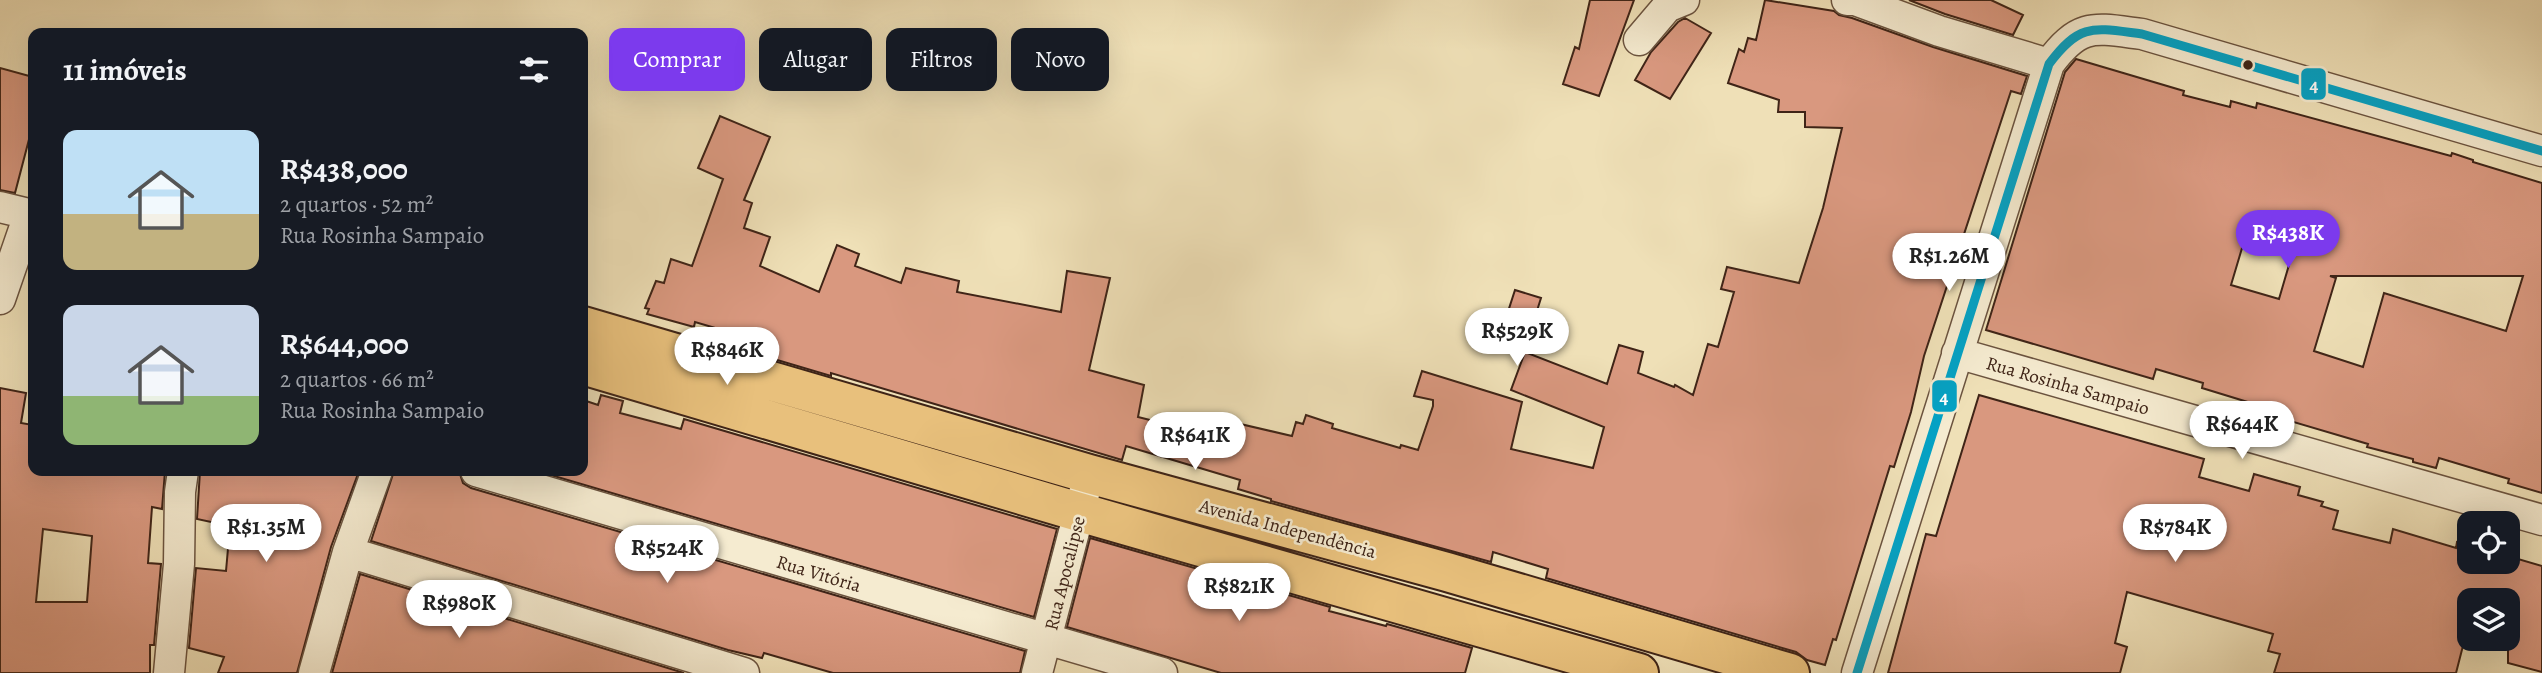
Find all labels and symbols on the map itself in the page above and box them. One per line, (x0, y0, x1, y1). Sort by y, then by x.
unlabelled marker (2241, 58, 2255, 72)
line badge: 4 (2300, 67, 2327, 101)
text: 4 (2310, 72, 2319, 98)
pin: R$438K (2231, 210, 2345, 270)
pin: R$1.26M (1884, 233, 2014, 293)
pin: R$529K (1460, 308, 1574, 368)
pin: R$846K (670, 328, 784, 387)
street label: Rua Rosinha Sampaio (1983, 350, 2152, 422)
line badge: 4 (1931, 379, 1958, 413)
text: 4 (1940, 384, 1949, 410)
pin: R$644K (2185, 402, 2299, 461)
pin: R$641K (1138, 412, 1252, 472)
street label: Avenida Independência (1195, 493, 1379, 565)
pin: R$1.35M (201, 504, 331, 564)
pin: R$784K (2118, 504, 2232, 564)
street label: Rua Apocalipse (1038, 513, 1092, 633)
pin: R$524K (610, 526, 724, 585)
street label: Rua Vitória (773, 549, 864, 599)
pin: R$821K (1182, 564, 1296, 623)
pin: R$980K (402, 580, 516, 640)

